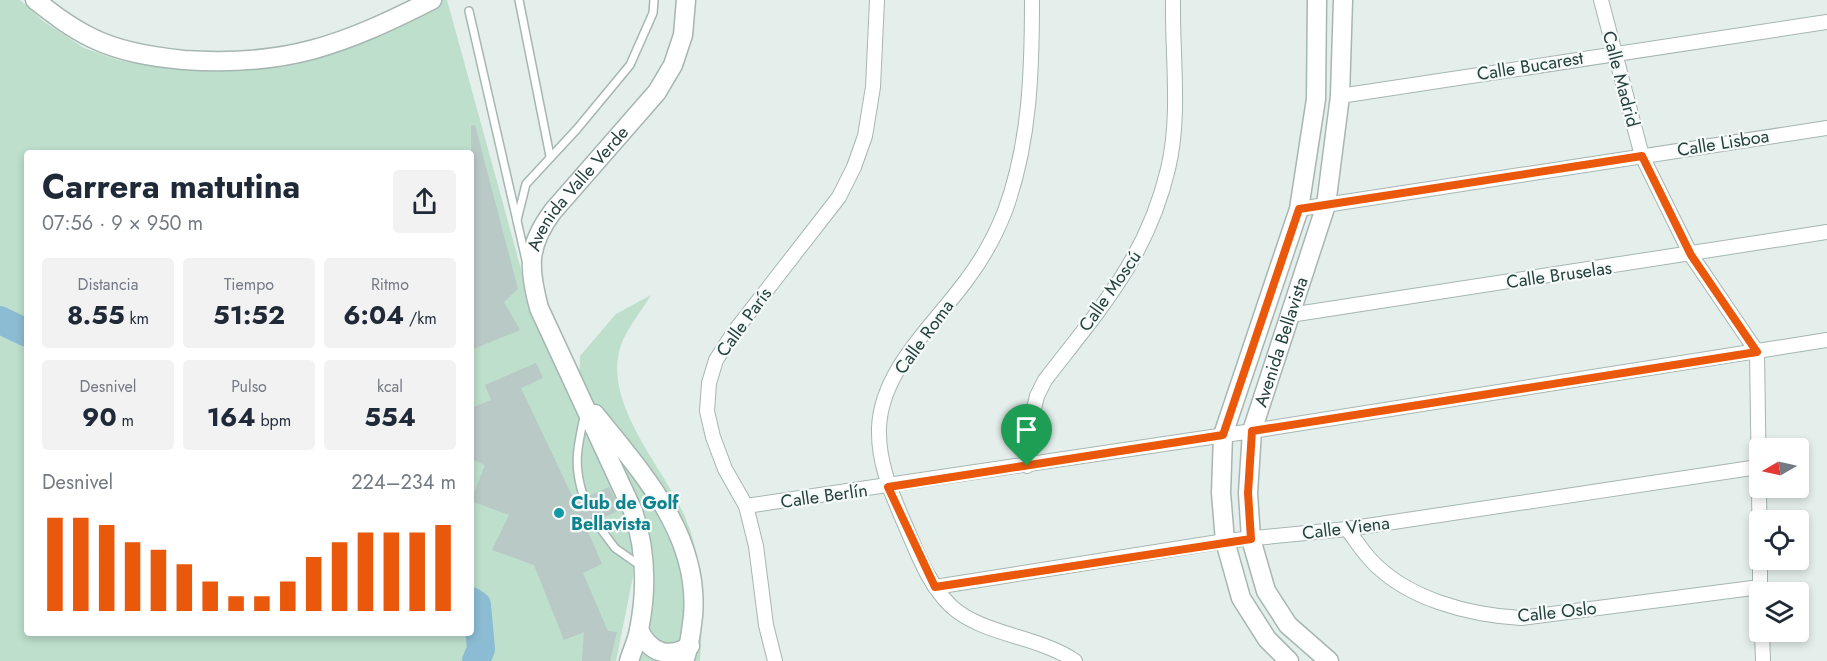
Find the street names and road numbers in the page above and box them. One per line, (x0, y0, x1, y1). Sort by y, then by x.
street label: Calle Madrid (1596, 28, 1646, 130)
street label: Calle Bucarest (1475, 45, 1586, 87)
street label: Avenida Valle Verde (521, 120, 635, 254)
street label: Calle Lisboa (1675, 123, 1771, 163)
street label: Calle Moscú (1072, 245, 1148, 337)
street label: Calle Bruselas (1505, 255, 1613, 295)
street label: Avenida Bellavista (1248, 274, 1315, 410)
street label: Calle París (710, 282, 778, 362)
street label: Calle Roma (888, 294, 960, 380)
street label: Calle Berlín (779, 477, 869, 515)
street label: Calle Viena (1301, 510, 1391, 546)
street label: Calle Oslo (1516, 595, 1598, 629)

